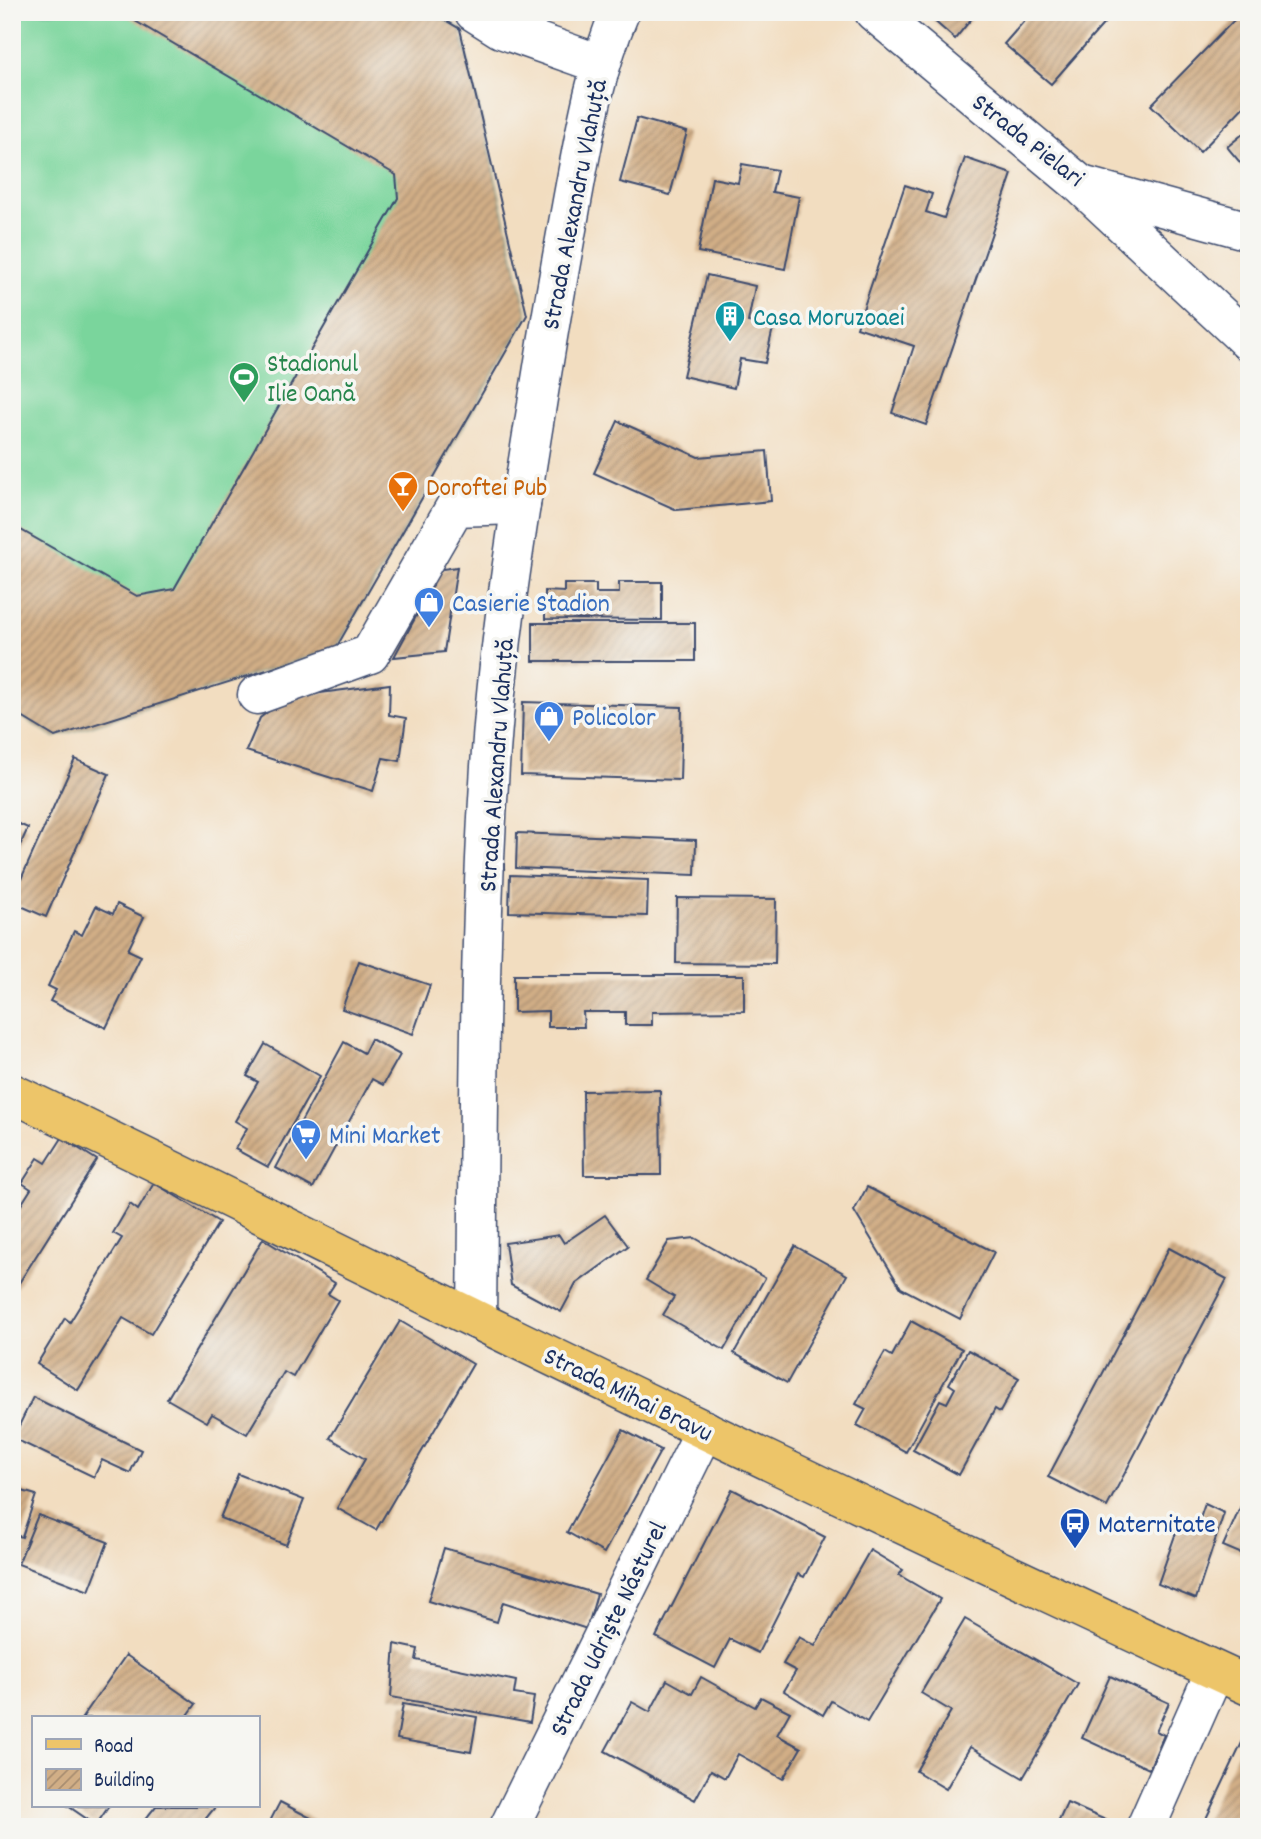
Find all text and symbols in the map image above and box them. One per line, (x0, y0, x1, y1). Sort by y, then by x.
street label: Strada Alexandru Vlahuță (534, 76, 619, 333)
street label: Strada Pielari (963, 86, 1091, 198)
building icon: Casa Moruzoaei (713, 299, 747, 343)
place label: Casa Moruzoaei (753, 301, 905, 338)
place label: Stadionul Ilie Oană (267, 347, 358, 414)
sports icon: Stadionul Ilie Oană (227, 360, 261, 404)
bar icon: Doroftei Pub (386, 469, 420, 513)
place label: Doroftei Pub (426, 471, 547, 508)
shop icon: Casierie Stadion (412, 585, 446, 629)
place label: Casierie Stadion (452, 587, 610, 624)
street label: Strada Alexandru Vlahuță (471, 637, 526, 893)
shop icon: Policolor (532, 699, 566, 743)
place label: Policolor (572, 701, 656, 738)
supermarket icon: Mini Market (289, 1117, 323, 1161)
place label: Mini Market (329, 1119, 441, 1156)
street label: Strada Mihai Bravu (537, 1339, 718, 1453)
bus stop icon: Maternitate (1058, 1506, 1092, 1550)
place label: Maternitate (1098, 1508, 1216, 1545)
street label: Strada Udriște Năsturel (542, 1516, 678, 1743)
legend (32, 1716, 259, 1808)
text: Road (94, 1733, 133, 1763)
text: Building (94, 1767, 154, 1797)

